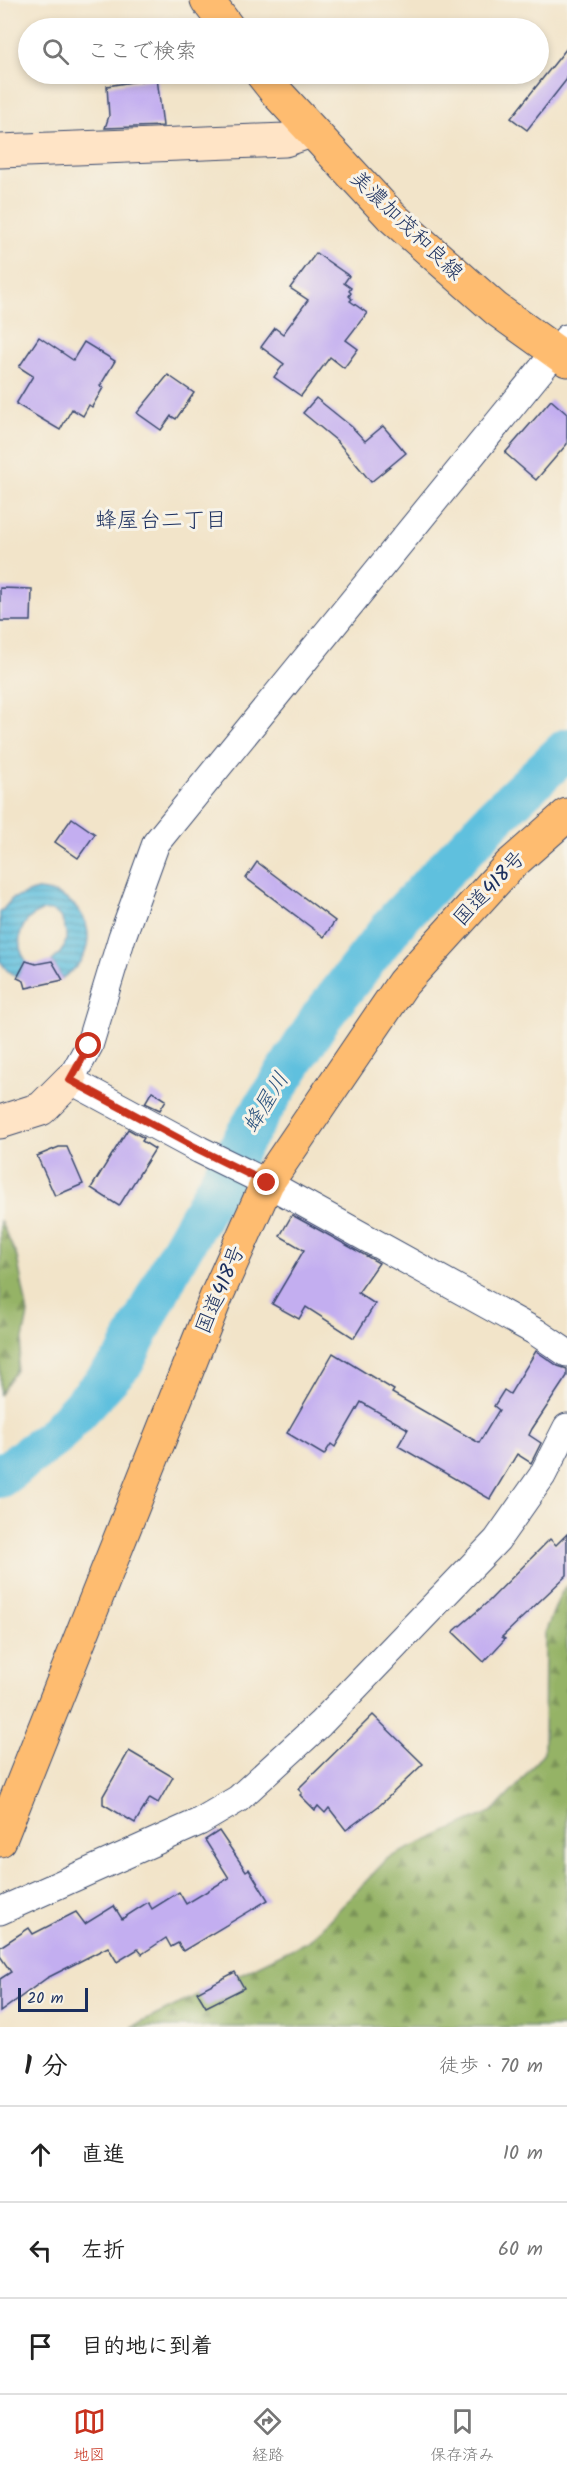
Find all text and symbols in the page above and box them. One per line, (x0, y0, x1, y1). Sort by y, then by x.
search box (18, 18, 549, 84)
icon: search (39, 35, 72, 68)
text: ここで検索 (87, 35, 197, 70)
street label: 美濃加茂和良線 (342, 163, 470, 289)
district label: 蜂屋台二丁目 (95, 504, 227, 539)
street label: 国道418号 (446, 843, 534, 935)
route start (75, 1032, 101, 1058)
water label: 蜂屋川 (235, 1066, 299, 1140)
route end (253, 1169, 279, 1195)
street label: 国道418号 (187, 1240, 255, 1340)
scale bar (18, 1985, 88, 2012)
text: 20 m (27, 1986, 63, 2011)
text: 1 分 (24, 2046, 68, 2088)
text: 徒歩 · 70 m (439, 2051, 543, 2083)
icon: ahead (24, 2138, 57, 2171)
text: 直進 (81, 2138, 125, 2173)
text: 10 m (503, 2138, 543, 2170)
icon: left (24, 2234, 57, 2267)
text: 左折 (81, 2234, 125, 2269)
text: 60 m (498, 2234, 543, 2266)
icon: arrive (24, 2330, 57, 2363)
text: 目的地に到着 (81, 2330, 213, 2365)
tab: 地図 (73, 2405, 106, 2468)
tab: 経路 (251, 2405, 284, 2468)
tab: 保存済み (430, 2405, 494, 2468)

